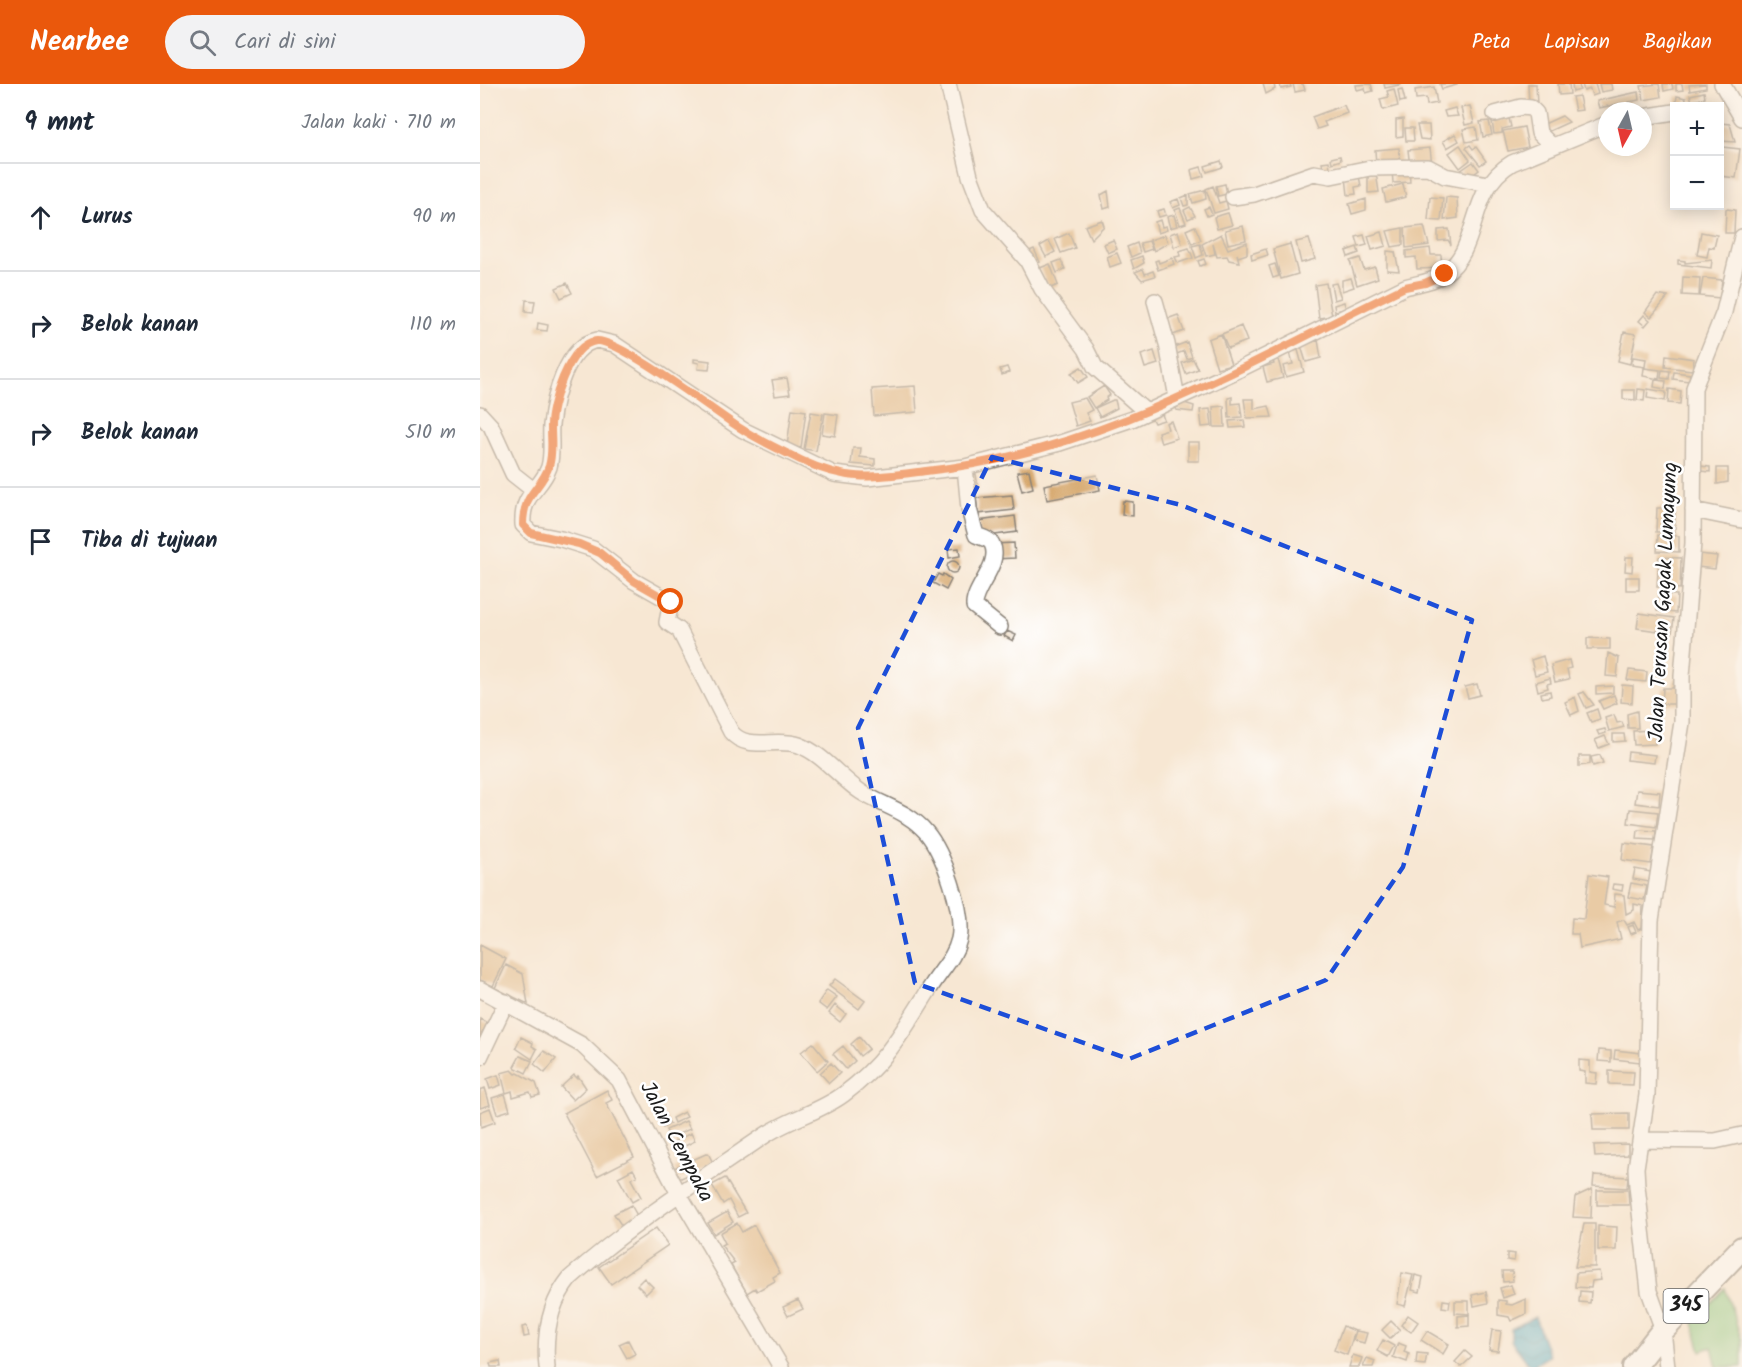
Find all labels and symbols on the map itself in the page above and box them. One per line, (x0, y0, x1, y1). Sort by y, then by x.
north arrow (1598, 102, 1652, 156)
route end (1431, 260, 1457, 286)
street label: Jalan Terusan Gagak Lumayung (1640, 461, 1688, 743)
route start (657, 588, 683, 614)
street label: Jalan Cempaka (630, 1076, 722, 1208)
road number: 345 (1664, 1289, 1708, 1323)

